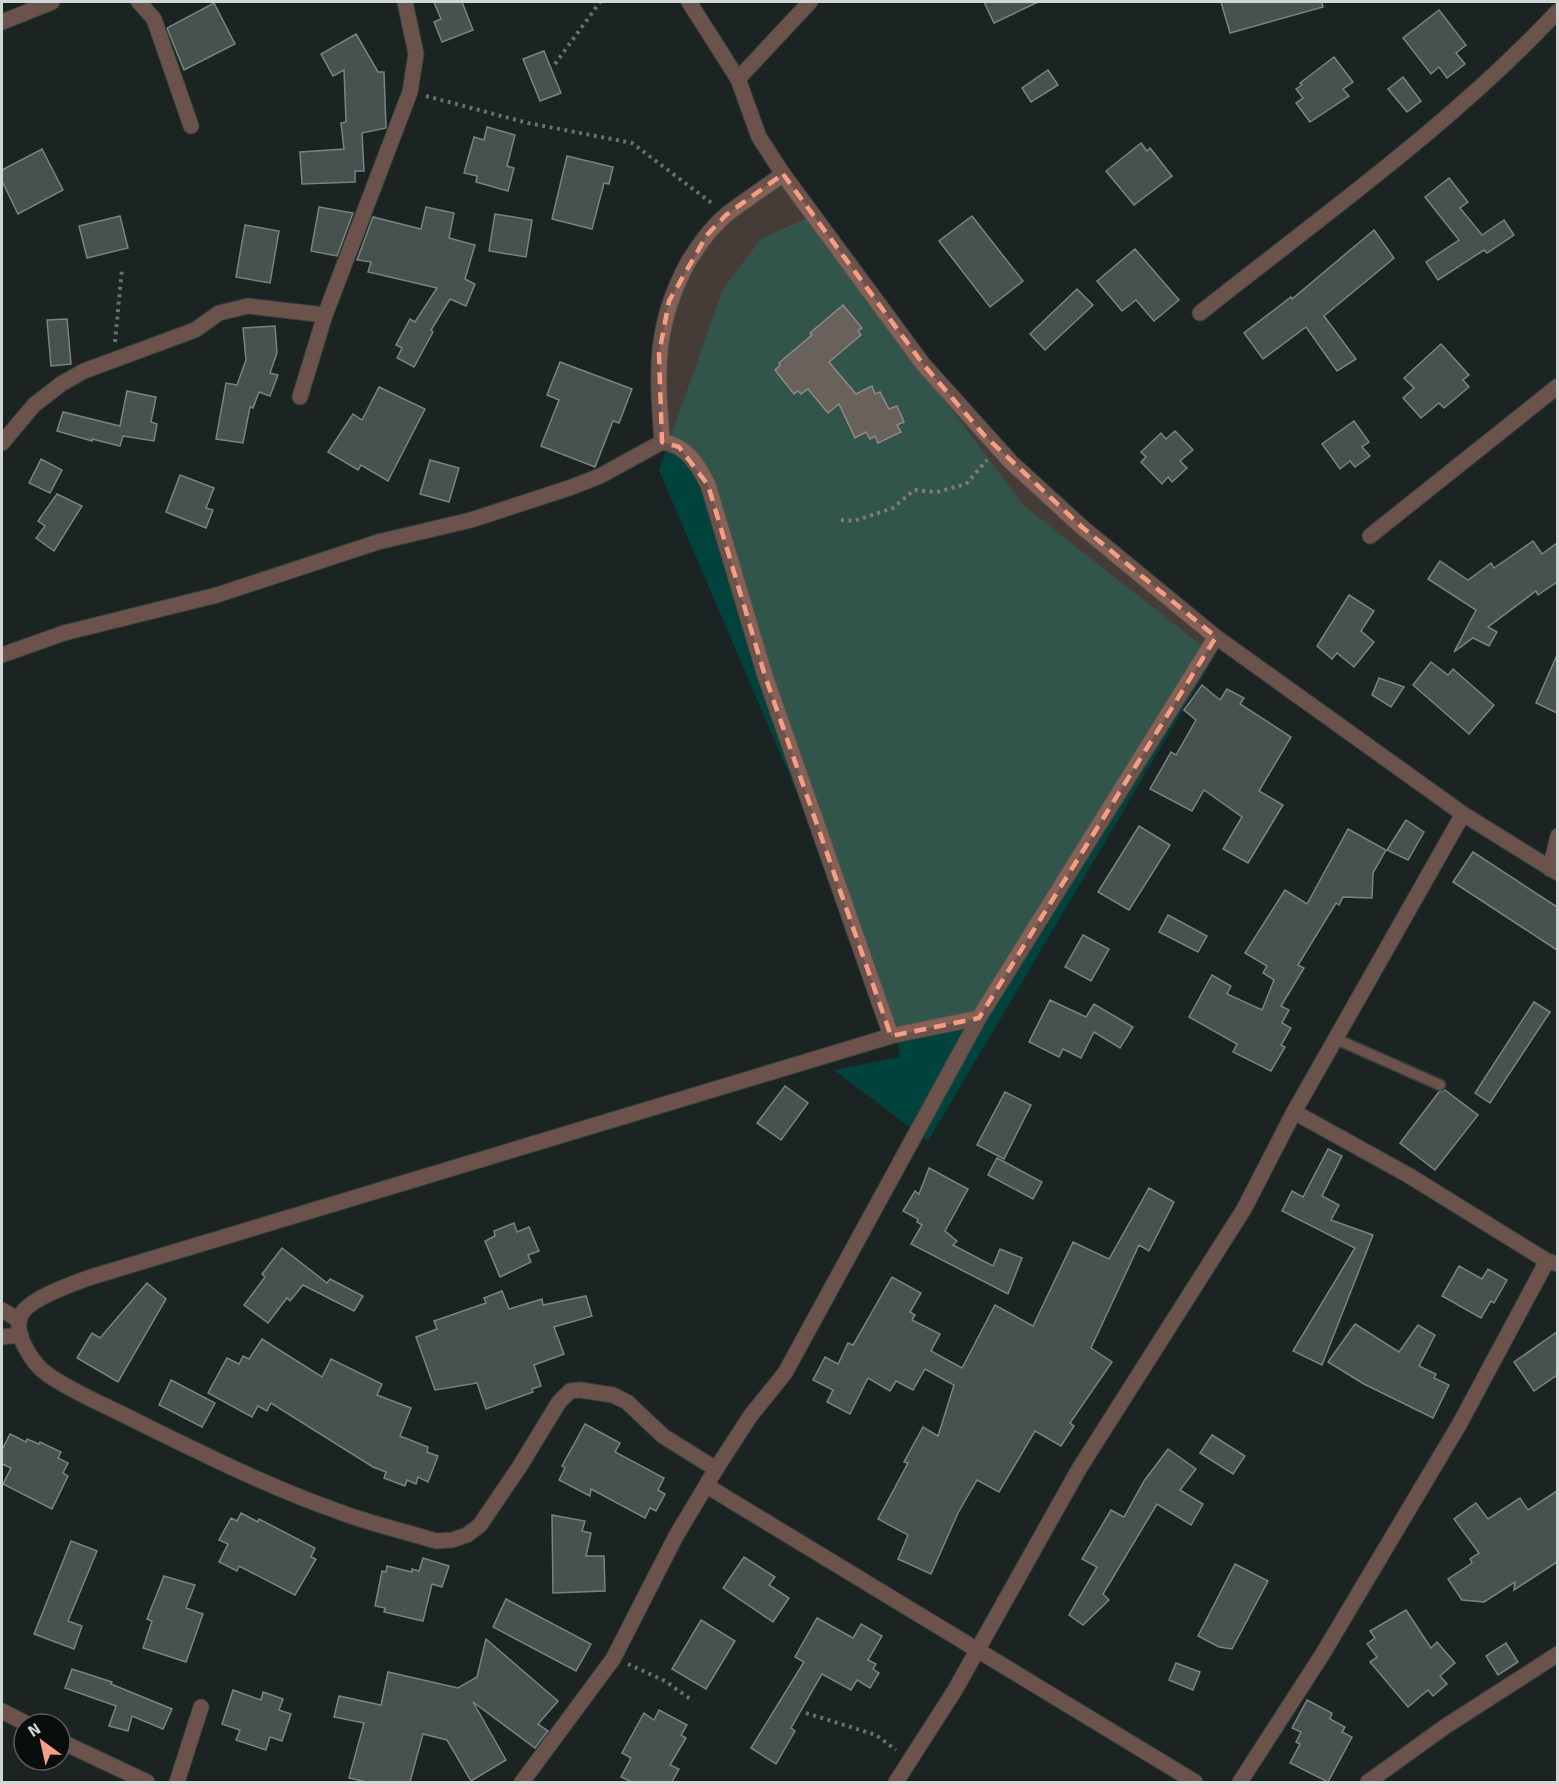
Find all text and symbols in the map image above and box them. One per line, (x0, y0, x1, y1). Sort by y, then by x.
north arrow (12, 1712, 72, 1772)
text: N (24, 1719, 44, 1742)

